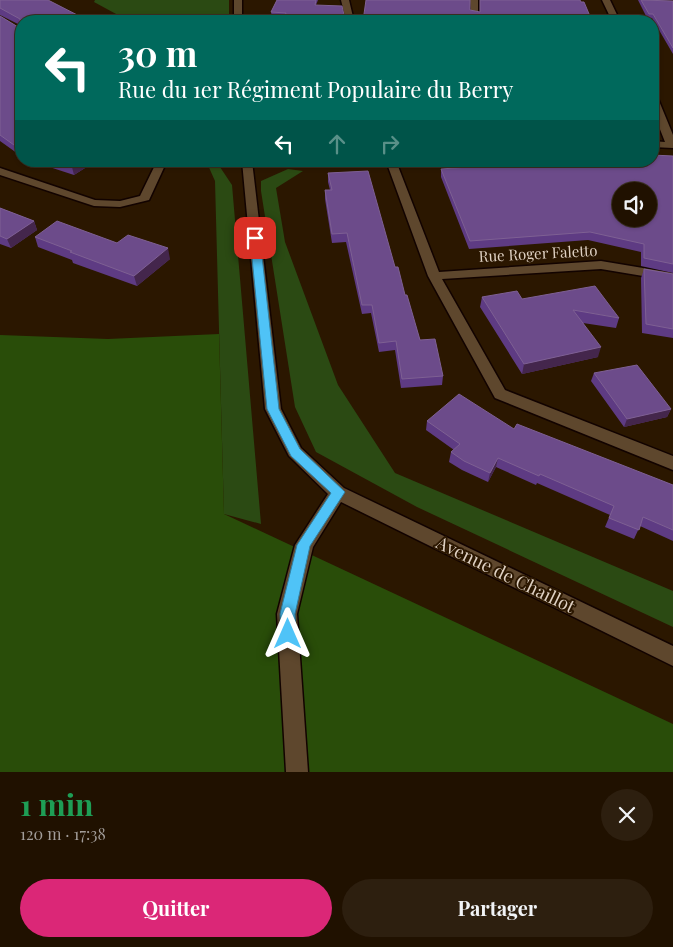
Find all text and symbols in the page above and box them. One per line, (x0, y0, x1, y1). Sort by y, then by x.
text: 30 m (118, 29, 198, 76)
icon: left (35, 35, 100, 100)
text: Rue du 1er Régiment Populaire du Berry (118, 74, 513, 104)
icon: left (270, 130, 298, 158)
icon: ahead (323, 130, 351, 158)
icon: right (376, 130, 404, 158)
map controls (612, 182, 657, 227)
button: sound (612, 182, 657, 227)
pin (234, 217, 276, 259)
icon: arrive (241, 224, 269, 252)
street label: Rue Roger Faletto (478, 240, 598, 266)
street label: Avenue de Chaillot (432, 530, 580, 618)
position arrow (261, 607, 313, 659)
text: 1 min (20, 784, 94, 824)
button: close (601, 789, 653, 841)
text: 120 m · 17:38 (20, 823, 106, 844)
button: Quitter (20, 879, 332, 937)
button: Partager (342, 879, 653, 937)

